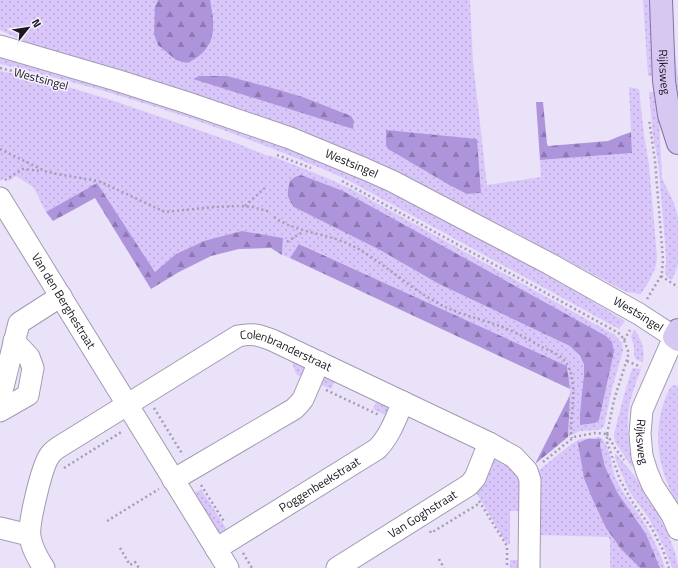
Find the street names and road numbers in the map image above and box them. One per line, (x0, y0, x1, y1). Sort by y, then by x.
street label: Rijksweg (654, 49, 676, 96)
street label: Westsingel (12, 62, 71, 95)
street label: Westsingel (322, 144, 381, 183)
street label: Van den Berghestraat (27, 249, 101, 353)
street label: Westsingel (610, 291, 667, 337)
street label: Colenbranderstraat (239, 325, 336, 376)
street label: Rijksweg (631, 418, 654, 467)
street label: Poggenbeekstraat (275, 451, 364, 517)
street label: Van Goghstraat (384, 484, 461, 543)

